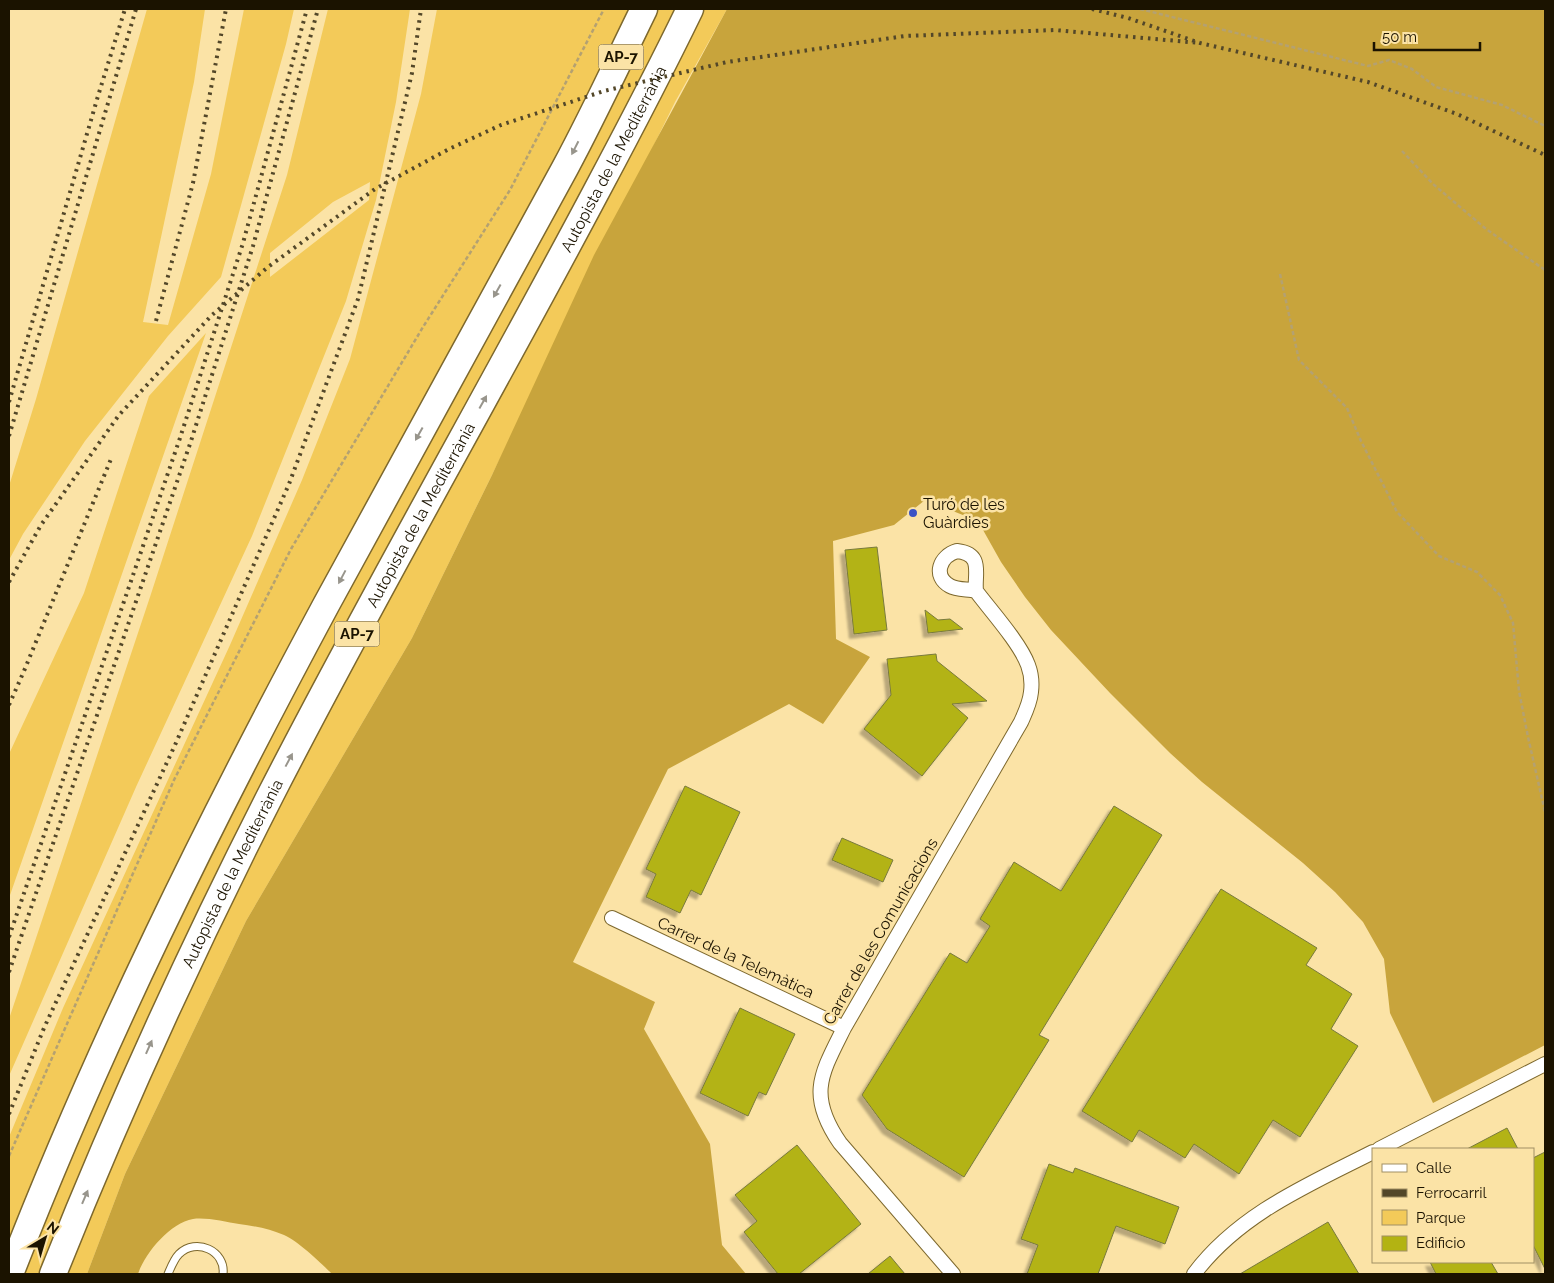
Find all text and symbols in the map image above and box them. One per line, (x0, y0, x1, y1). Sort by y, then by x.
scale bar (1374, 20, 1480, 52)
text: 50 m (1382, 28, 1417, 46)
road number: AP-7 (598, 44, 644, 70)
street label: Autopista de la Mediterrània (557, 63, 670, 255)
one-way arrow (571, 141, 579, 156)
one-way arrow (493, 285, 502, 298)
one-way arrow (479, 394, 487, 409)
street label: Autopista de la Mediterrània (363, 419, 479, 611)
one-way arrow (415, 427, 424, 441)
place label: Turó de les Guàrdies (923, 495, 1005, 532)
marker: Turó de les Guàrdies (907, 507, 919, 519)
one-way arrow (337, 570, 346, 583)
road number: AP-7 (334, 622, 380, 646)
one-way arrow (285, 753, 293, 767)
street label: Autopista de la Mediterrània (178, 776, 287, 971)
street label: Carrer de les Comunicacions (819, 834, 942, 1028)
street label: Carrer de la Telemàtica (655, 913, 817, 1002)
one-way arrow (145, 1040, 153, 1054)
legend (1372, 1148, 1534, 1263)
text: Calle (1416, 1159, 1452, 1177)
text: Ferrocarril (1416, 1184, 1488, 1202)
one-way arrow (81, 1190, 89, 1204)
text: Parque (1416, 1209, 1466, 1227)
north arrow (20, 1213, 70, 1263)
text: N (44, 1218, 62, 1237)
text: Edificio (1416, 1234, 1466, 1252)

